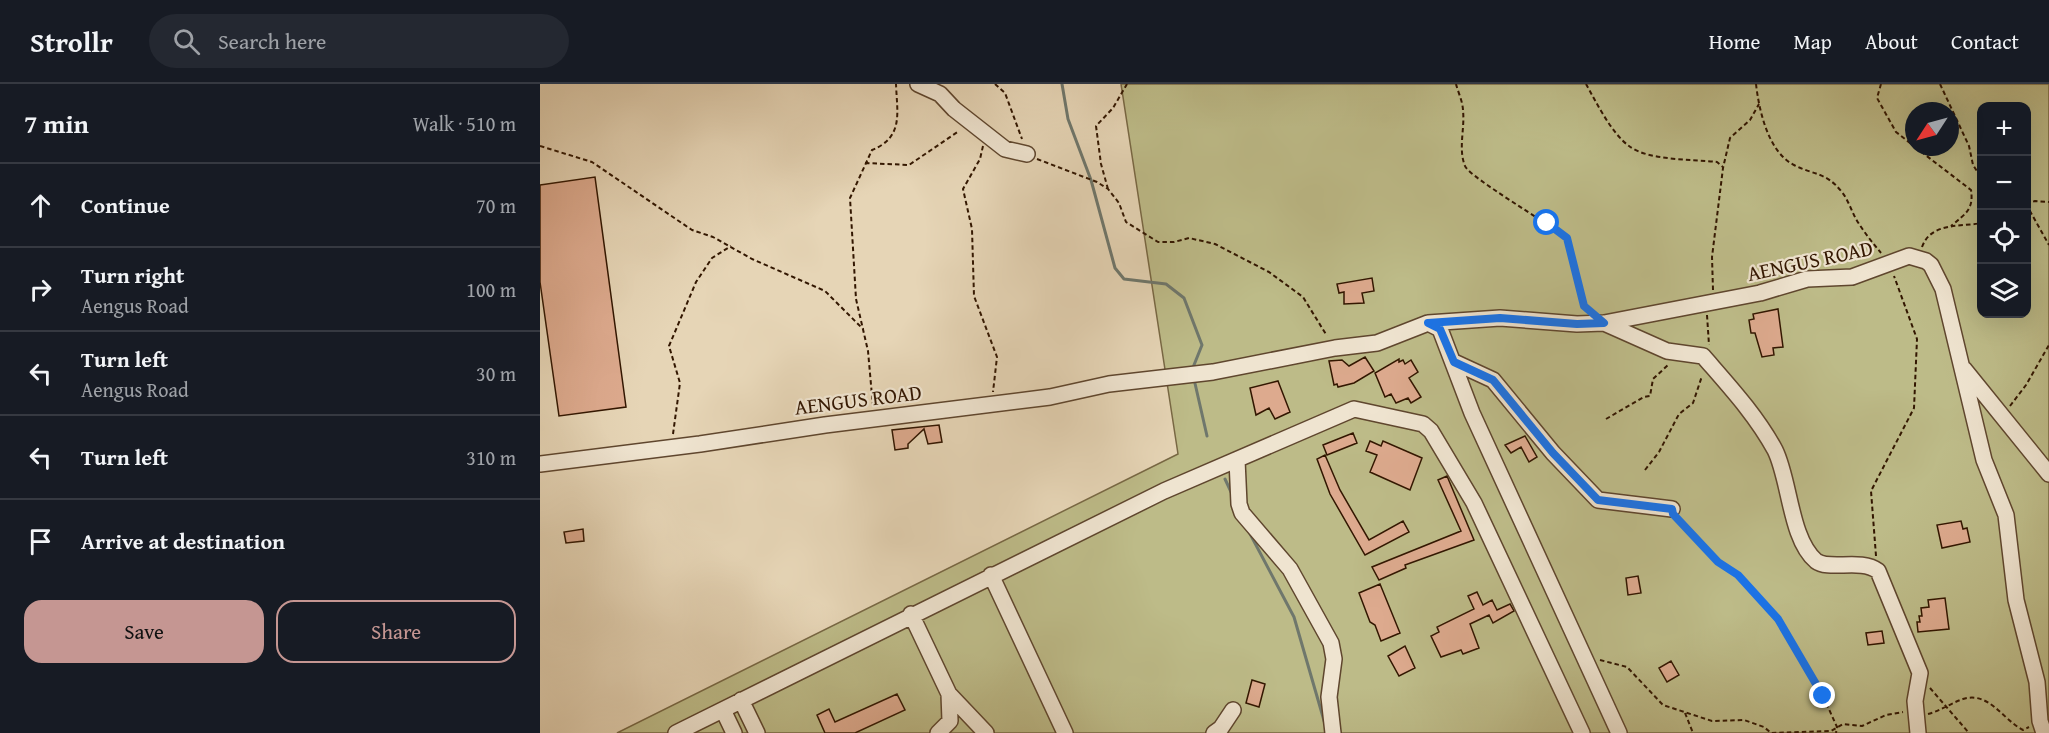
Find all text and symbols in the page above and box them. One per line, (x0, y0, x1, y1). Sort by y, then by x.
search box (149, 14, 569, 68)
text: Strollr (30, 21, 113, 62)
icon: search (170, 25, 203, 58)
text: Search here (218, 25, 326, 57)
text: Home (1709, 26, 1760, 57)
text: Map (1793, 26, 1832, 57)
text: About (1865, 26, 1918, 57)
text: Contact (1951, 26, 2019, 57)
north arrow (1905, 102, 1959, 156)
map controls (1977, 102, 2031, 318)
button: + (1977, 102, 2031, 156)
text: 7 min (24, 104, 89, 143)
text: Walk · 510 m (413, 109, 516, 138)
button: − (1977, 156, 2031, 210)
icon: ahead (24, 189, 57, 222)
text: Continue (81, 189, 170, 221)
text: 70 m (476, 191, 516, 220)
route start (1533, 209, 1559, 235)
button: locate (1977, 210, 2031, 264)
street label: AENGUS ROAD (1744, 232, 1876, 289)
text: Turn right (81, 259, 184, 291)
button: layers (1977, 264, 2031, 318)
icon: right (24, 273, 57, 306)
text: 100 m (466, 275, 516, 304)
text: Aengus Road (81, 291, 189, 320)
text: Turn left (81, 343, 168, 375)
icon: left (24, 357, 57, 390)
text: 30 m (476, 359, 516, 388)
text: Aengus Road (81, 375, 189, 404)
street label: AENGUS ROAD (793, 376, 923, 423)
icon: left (24, 441, 57, 474)
text: Turn left (81, 441, 168, 473)
text: 310 m (466, 443, 516, 472)
icon: arrive (24, 525, 57, 558)
text: Arrive at destination (81, 525, 285, 557)
button: Save (24, 600, 264, 663)
button: Share (276, 600, 516, 663)
route end (1809, 682, 1835, 708)

